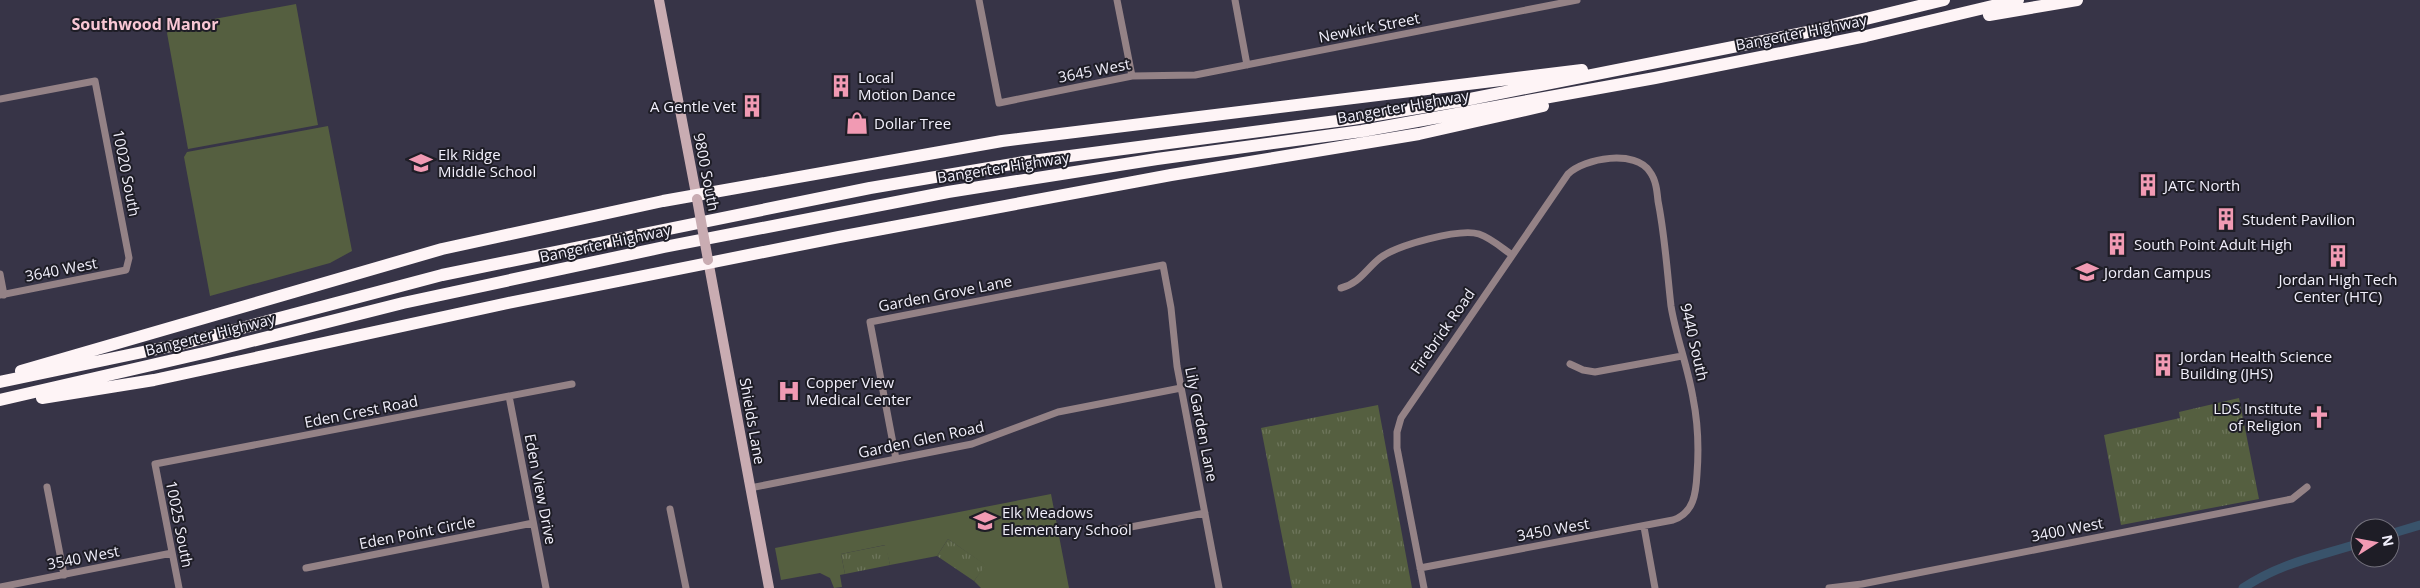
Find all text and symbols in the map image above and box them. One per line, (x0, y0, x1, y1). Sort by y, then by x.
street label: Newkirk Street (1317, 7, 1421, 47)
street label: Bangerter Highway (1734, 9, 1869, 55)
district label: Southwood Manor (72, 13, 218, 35)
street label: 3645 West (1056, 53, 1132, 87)
place label: Local Motion Dance (858, 67, 956, 104)
building icon: Local Motion Dance (828, 73, 854, 99)
street label: Bangerter Highway (1336, 84, 1471, 127)
building icon: A Gentle Vet (739, 93, 765, 119)
place label: A Gentle Vet (650, 96, 736, 116)
shop icon: Dollar Tree (844, 110, 870, 136)
place label: Dollar Tree (874, 113, 951, 133)
street label: 10020 South (109, 128, 145, 218)
street label: 9800 South (690, 131, 724, 213)
place label: Elk Ridge Middle School (438, 144, 536, 181)
street label: Bangerter Highway (936, 147, 1071, 187)
school or university icon: Elk Ridge Middle School (408, 150, 434, 176)
building icon: JATC North (2135, 172, 2161, 198)
place label: JATC North (2162, 175, 2240, 195)
building icon: Student Pavilion (2213, 206, 2239, 232)
place label: Student Pavilion (2242, 209, 2355, 229)
street label: Bangerter Highway (538, 219, 673, 267)
building icon: South Point Adult High (2104, 231, 2130, 257)
place label: South Point Adult High (2134, 234, 2292, 254)
building icon: Jordan High Tech Center (HTC) (2325, 243, 2351, 269)
street label: 3640 West (23, 252, 99, 286)
school or university icon: Jordan Campus (2074, 259, 2100, 285)
place label: Jordan Campus (2102, 262, 2211, 282)
place label: Jordan High Tech Center (HTC) (2277, 269, 2397, 306)
street label: Garden Grove Lane (876, 270, 1014, 316)
street label: Firebrick Road (1405, 284, 1479, 378)
street label: 9440 South (1676, 301, 1714, 383)
street label: Bangerter Highway (143, 308, 278, 360)
place label: Jordan Health Science Building (JHS) (2178, 346, 2332, 383)
building icon: Jordan Health Science Building (JHS) (2150, 352, 2176, 378)
street label: Lily Garden Lane (1181, 365, 1223, 483)
place label: Copper View Medical Center (806, 372, 911, 409)
street label: Shields Lane (736, 376, 770, 466)
hospital icon: Copper View Medical Center (776, 378, 802, 404)
street label: Eden Crest Road (303, 390, 419, 432)
place label: LDS Institute of Religion (2213, 398, 2302, 435)
church icon: LDS Institute of Religion (2306, 404, 2332, 430)
street label: Garden Glen Road (856, 416, 986, 462)
street label: Eden View Drive (520, 432, 562, 546)
street label: 10025 South (162, 479, 198, 569)
place label: Elk Meadows Elementary School (1002, 502, 1132, 539)
school or university icon: Elk Meadows Elementary School (972, 508, 998, 534)
street label: Eden Point Circle (357, 511, 477, 553)
street label: 3400 West (2029, 512, 2105, 546)
street label: 3450 West (1515, 513, 1591, 545)
north arrow (2350, 518, 2400, 568)
text: N (2378, 533, 2399, 548)
street label: 3540 West (45, 540, 121, 574)

